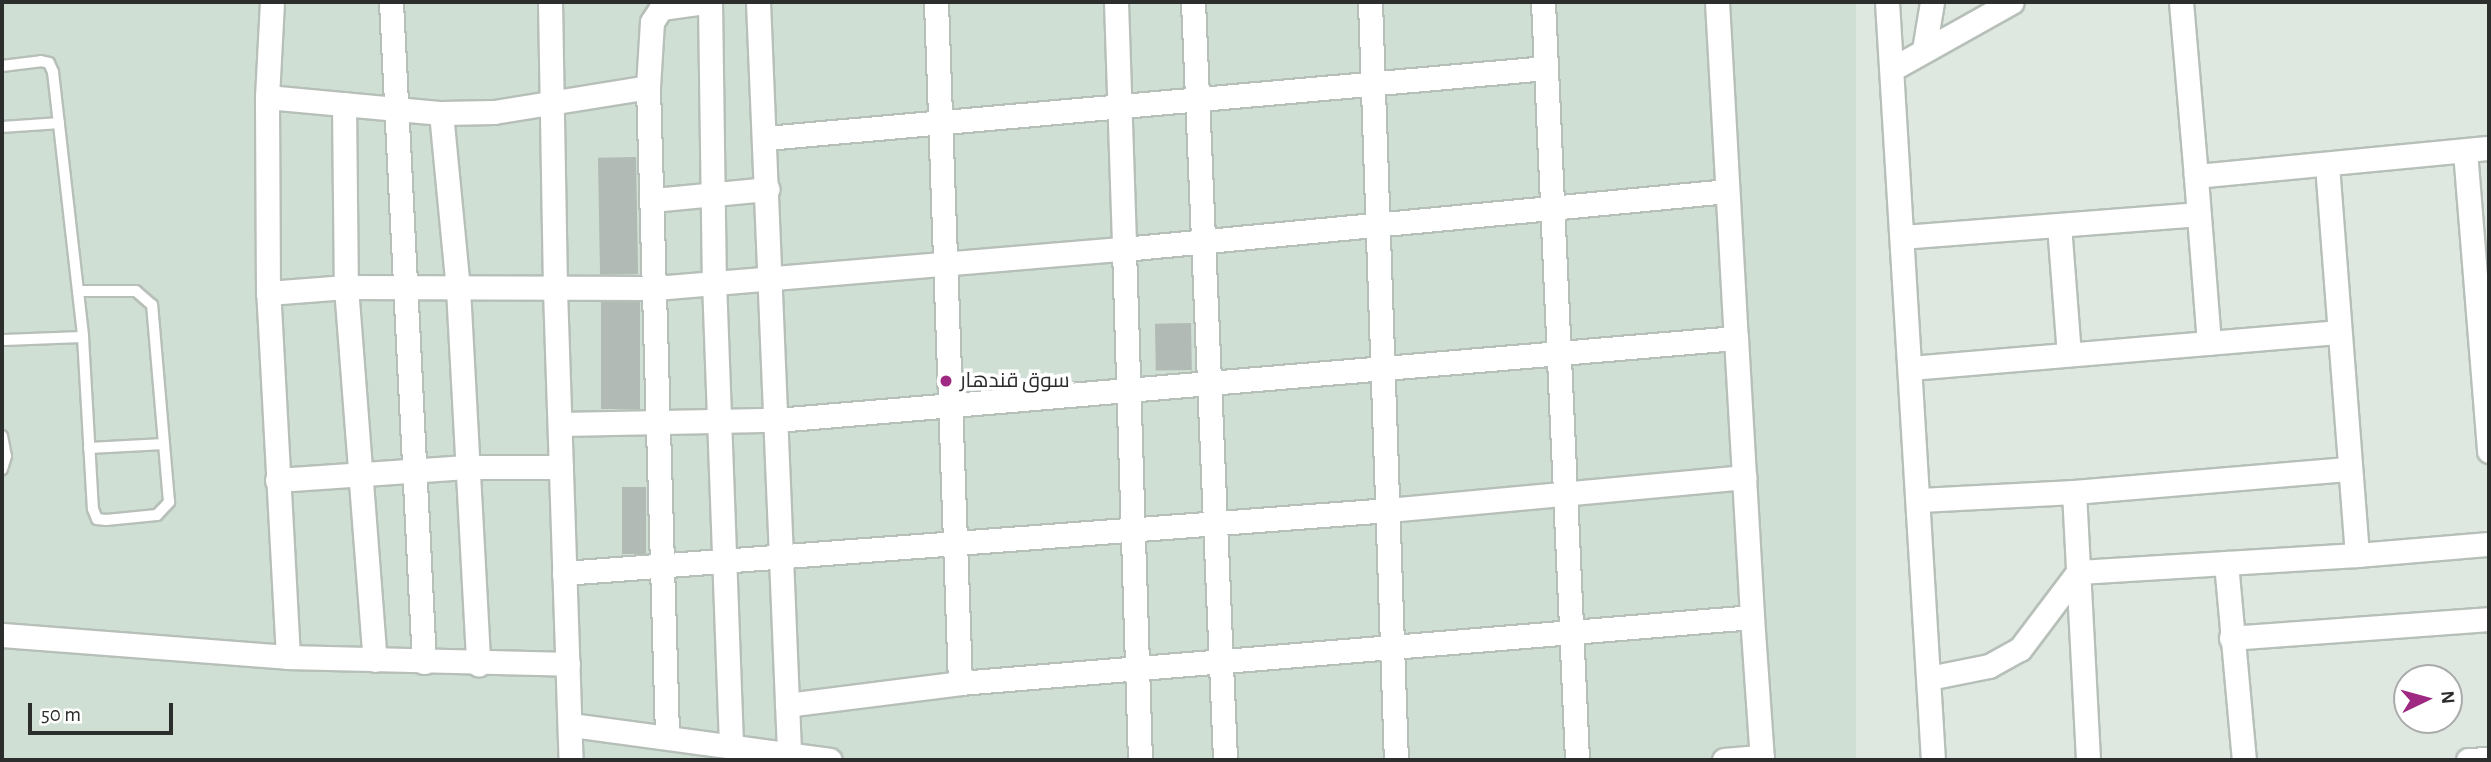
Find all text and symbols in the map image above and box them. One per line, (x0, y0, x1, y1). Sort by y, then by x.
place label: سوق قندهار (960, 368, 1070, 394)
marker: سوق قندهار (938, 373, 954, 389)
north arrow (2393, 664, 2463, 734)
scale bar (32, 688, 177, 732)
text: N (2437, 690, 2457, 705)
text: 50 m (41, 704, 81, 725)

